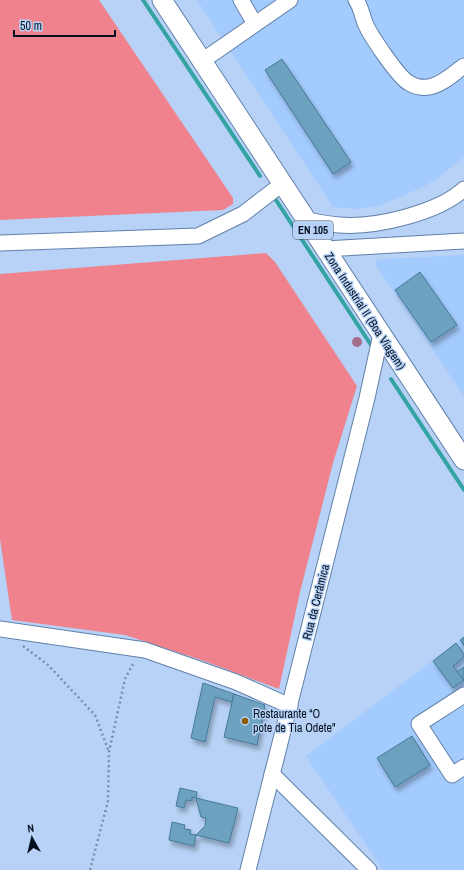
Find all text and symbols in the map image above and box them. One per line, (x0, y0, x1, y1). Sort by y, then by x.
scale bar (14, 12, 115, 38)
text: 50 m (20, 18, 42, 34)
road number: EN 105 (293, 221, 333, 239)
street label: Zona Industrial II (Boa Viagem) (321, 249, 409, 373)
street label: Rua da Cerâmica (299, 562, 333, 641)
place label: Restaurante “O pote de Tia Odete" (253, 706, 336, 736)
marker: Restaurante “O pote de Tia Odete" (240, 716, 250, 726)
north arrow (12, 818, 52, 858)
text: N (26, 821, 35, 835)

